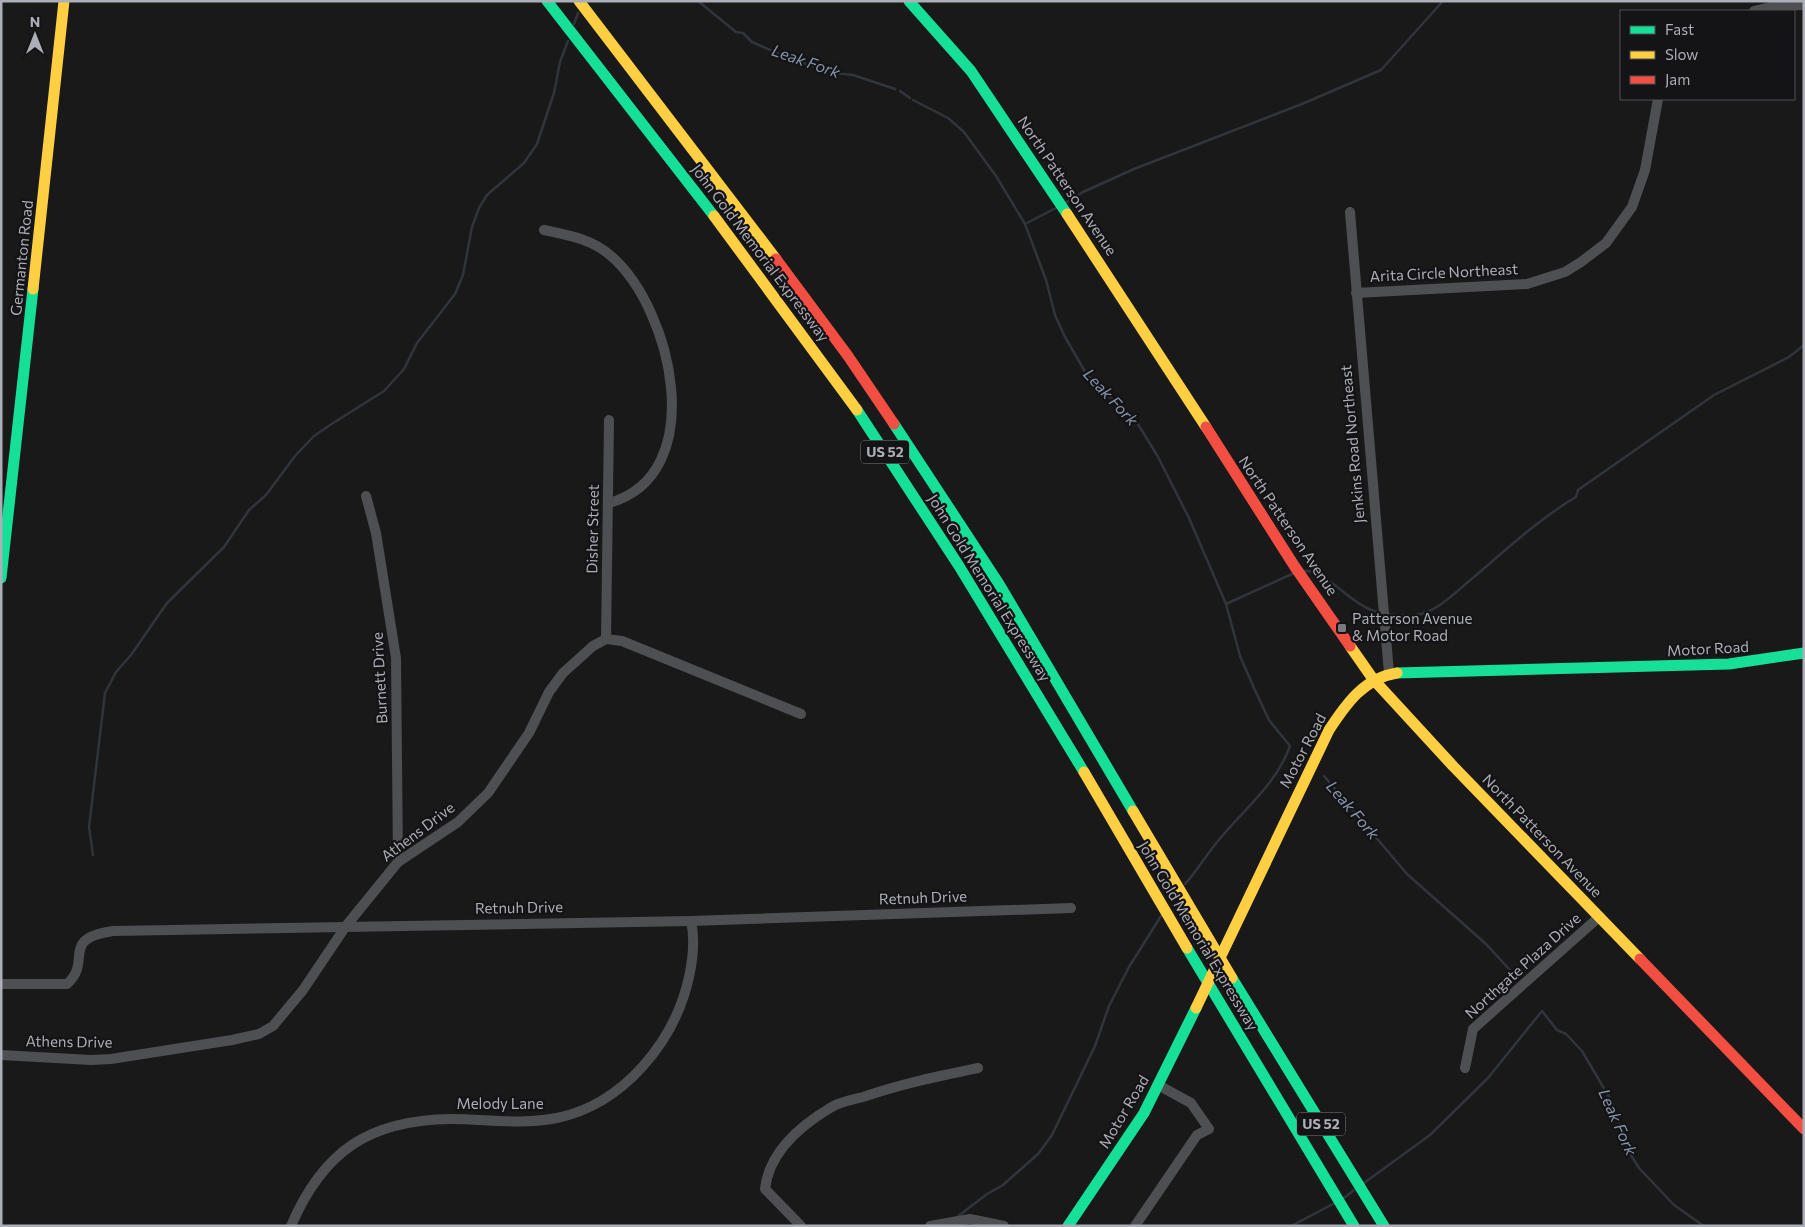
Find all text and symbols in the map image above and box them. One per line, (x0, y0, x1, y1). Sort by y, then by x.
north arrow (10, 10, 60, 60)
legend (1620, 10, 1795, 100)
text: N (30, 13, 40, 30)
text: Fast (1665, 20, 1694, 38)
water label: Leak Fork (769, 40, 843, 81)
text: Slow (1665, 45, 1698, 63)
text: Jam (1665, 70, 1690, 88)
street label: North Patterson Avenue (1014, 112, 1121, 259)
street label: John Gold Memorial Expressway (688, 160, 834, 345)
street label: Germanton Road (6, 199, 36, 316)
street label: Arita Circle Northeast (1369, 259, 1519, 285)
water label: Leak Fork (1080, 364, 1143, 429)
street label: Jenkins Road Northeast (1336, 364, 1368, 524)
road number: US 52 (861, 441, 909, 464)
street label: North Patterson Avenue (1235, 452, 1342, 599)
street label: Disher Street (582, 484, 602, 574)
street label: John Gold Memorial Expressway (925, 490, 1055, 685)
place label: Patterson Avenue & Motor Road (1352, 609, 1472, 644)
marker: Patterson Avenue & Motor Road (1336, 622, 1348, 634)
street label: Burnett Drive (368, 632, 390, 724)
street label: Motor Road (1666, 637, 1749, 659)
street label: Motor Road (1275, 710, 1329, 791)
street label: North Patterson Avenue (1479, 770, 1606, 901)
water label: Leak Fork (1323, 777, 1384, 843)
street label: Athens Drive (377, 798, 458, 865)
street label: John Gold Memorial Expressway (1135, 838, 1263, 1034)
street label: Retnuh Drive (879, 886, 967, 908)
street label: Retnuh Drive (475, 897, 563, 917)
street label: Northgate Plaza Drive (1461, 909, 1584, 1022)
street label: Athens Drive (25, 1031, 113, 1051)
street label: Motor Road (1094, 1072, 1152, 1151)
water label: Leak Fork (1595, 1085, 1642, 1158)
street label: Melody Lane (456, 1094, 544, 1112)
road number: US 52 (1297, 1112, 1345, 1136)

